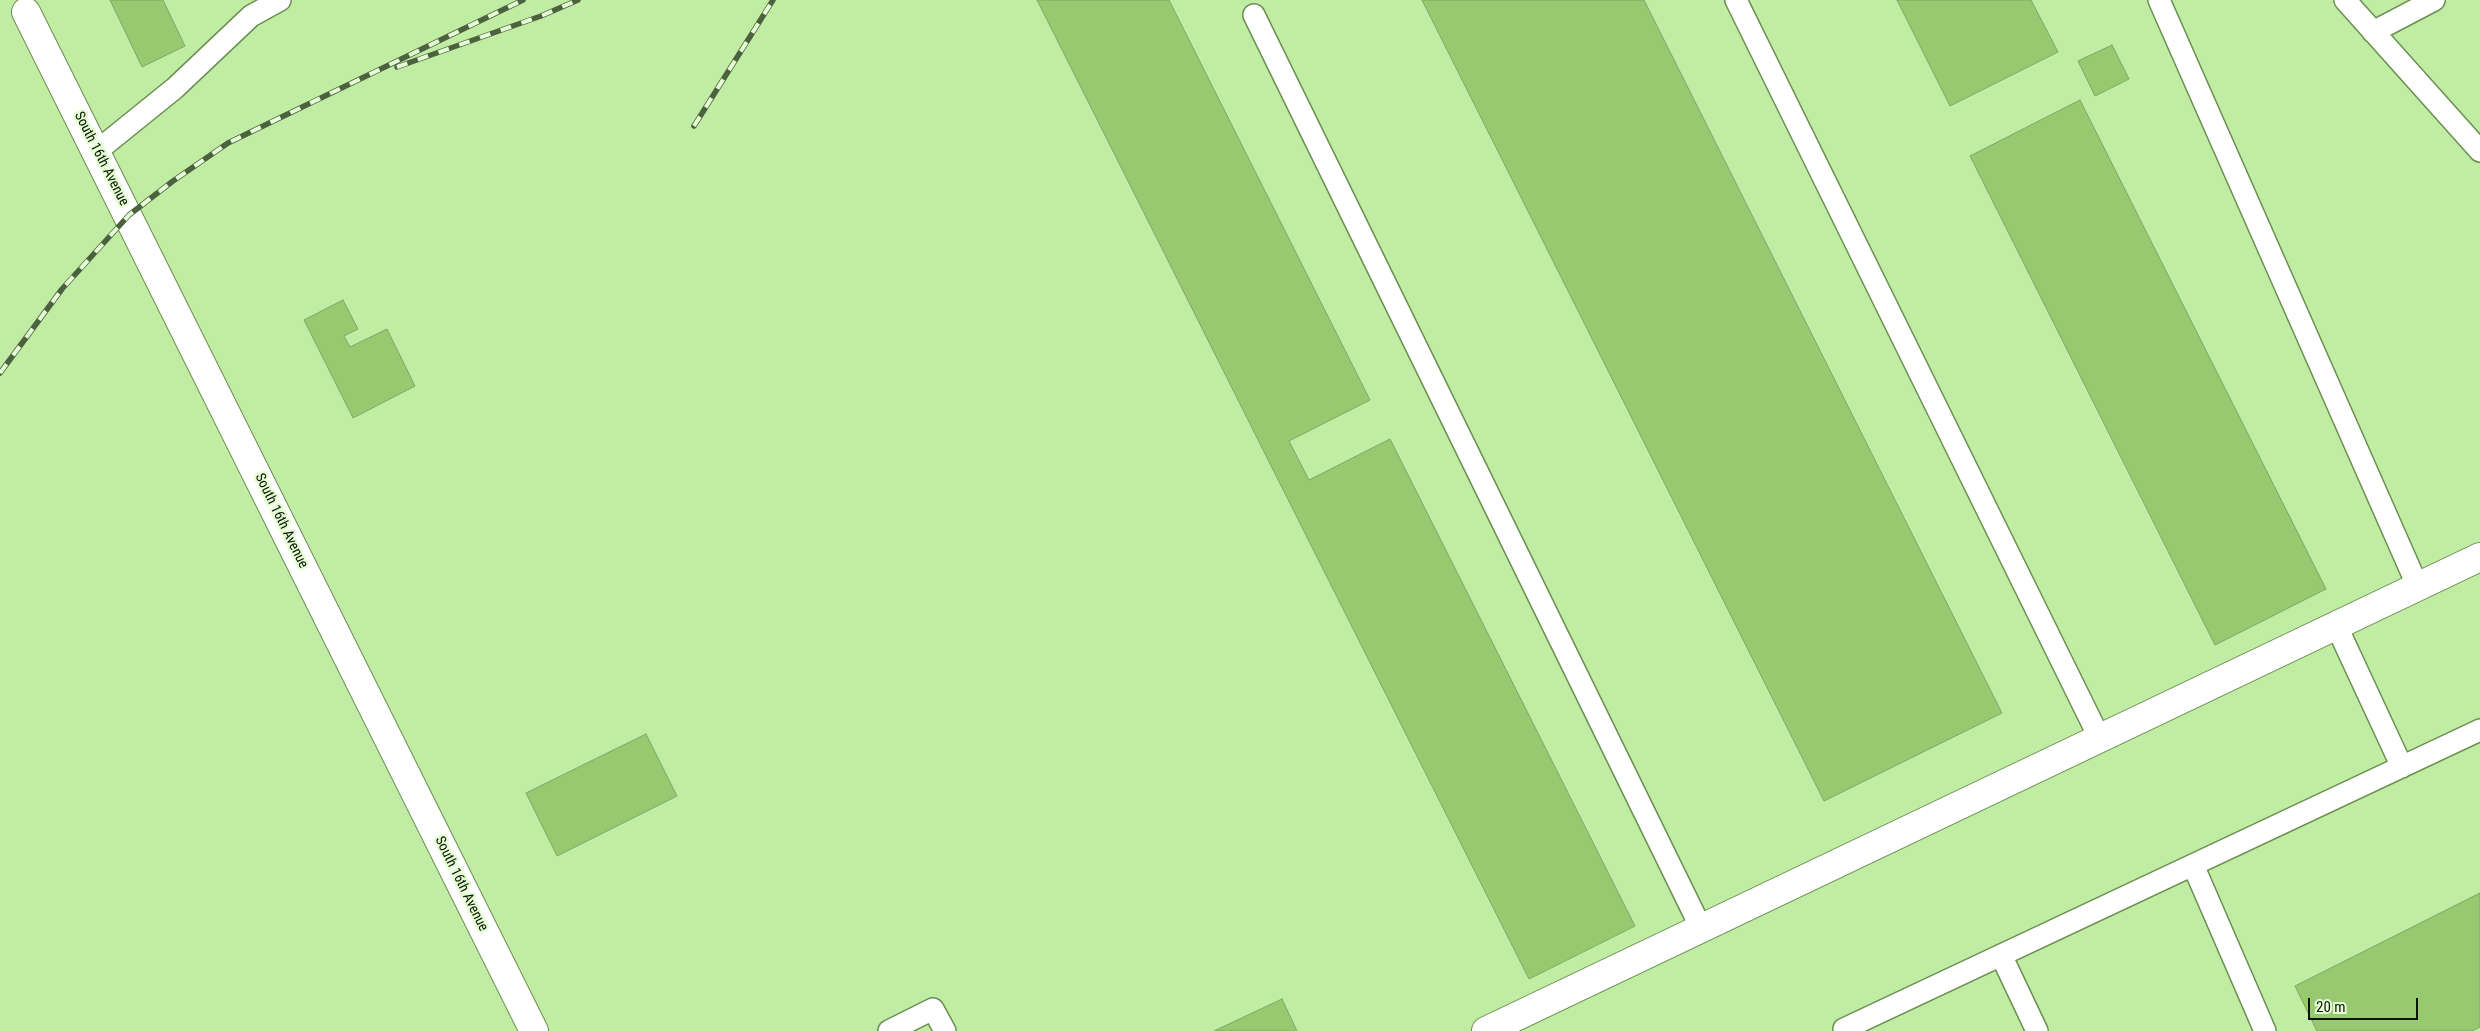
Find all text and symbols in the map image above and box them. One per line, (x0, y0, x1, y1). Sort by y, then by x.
street label: South 16th Avenue (70, 109, 132, 209)
street label: South 16th Avenue (251, 471, 311, 571)
street label: South 16th Avenue (431, 834, 491, 934)
scale bar (2310, 988, 2420, 1020)
text: 20 m (2316, 998, 2346, 1016)

